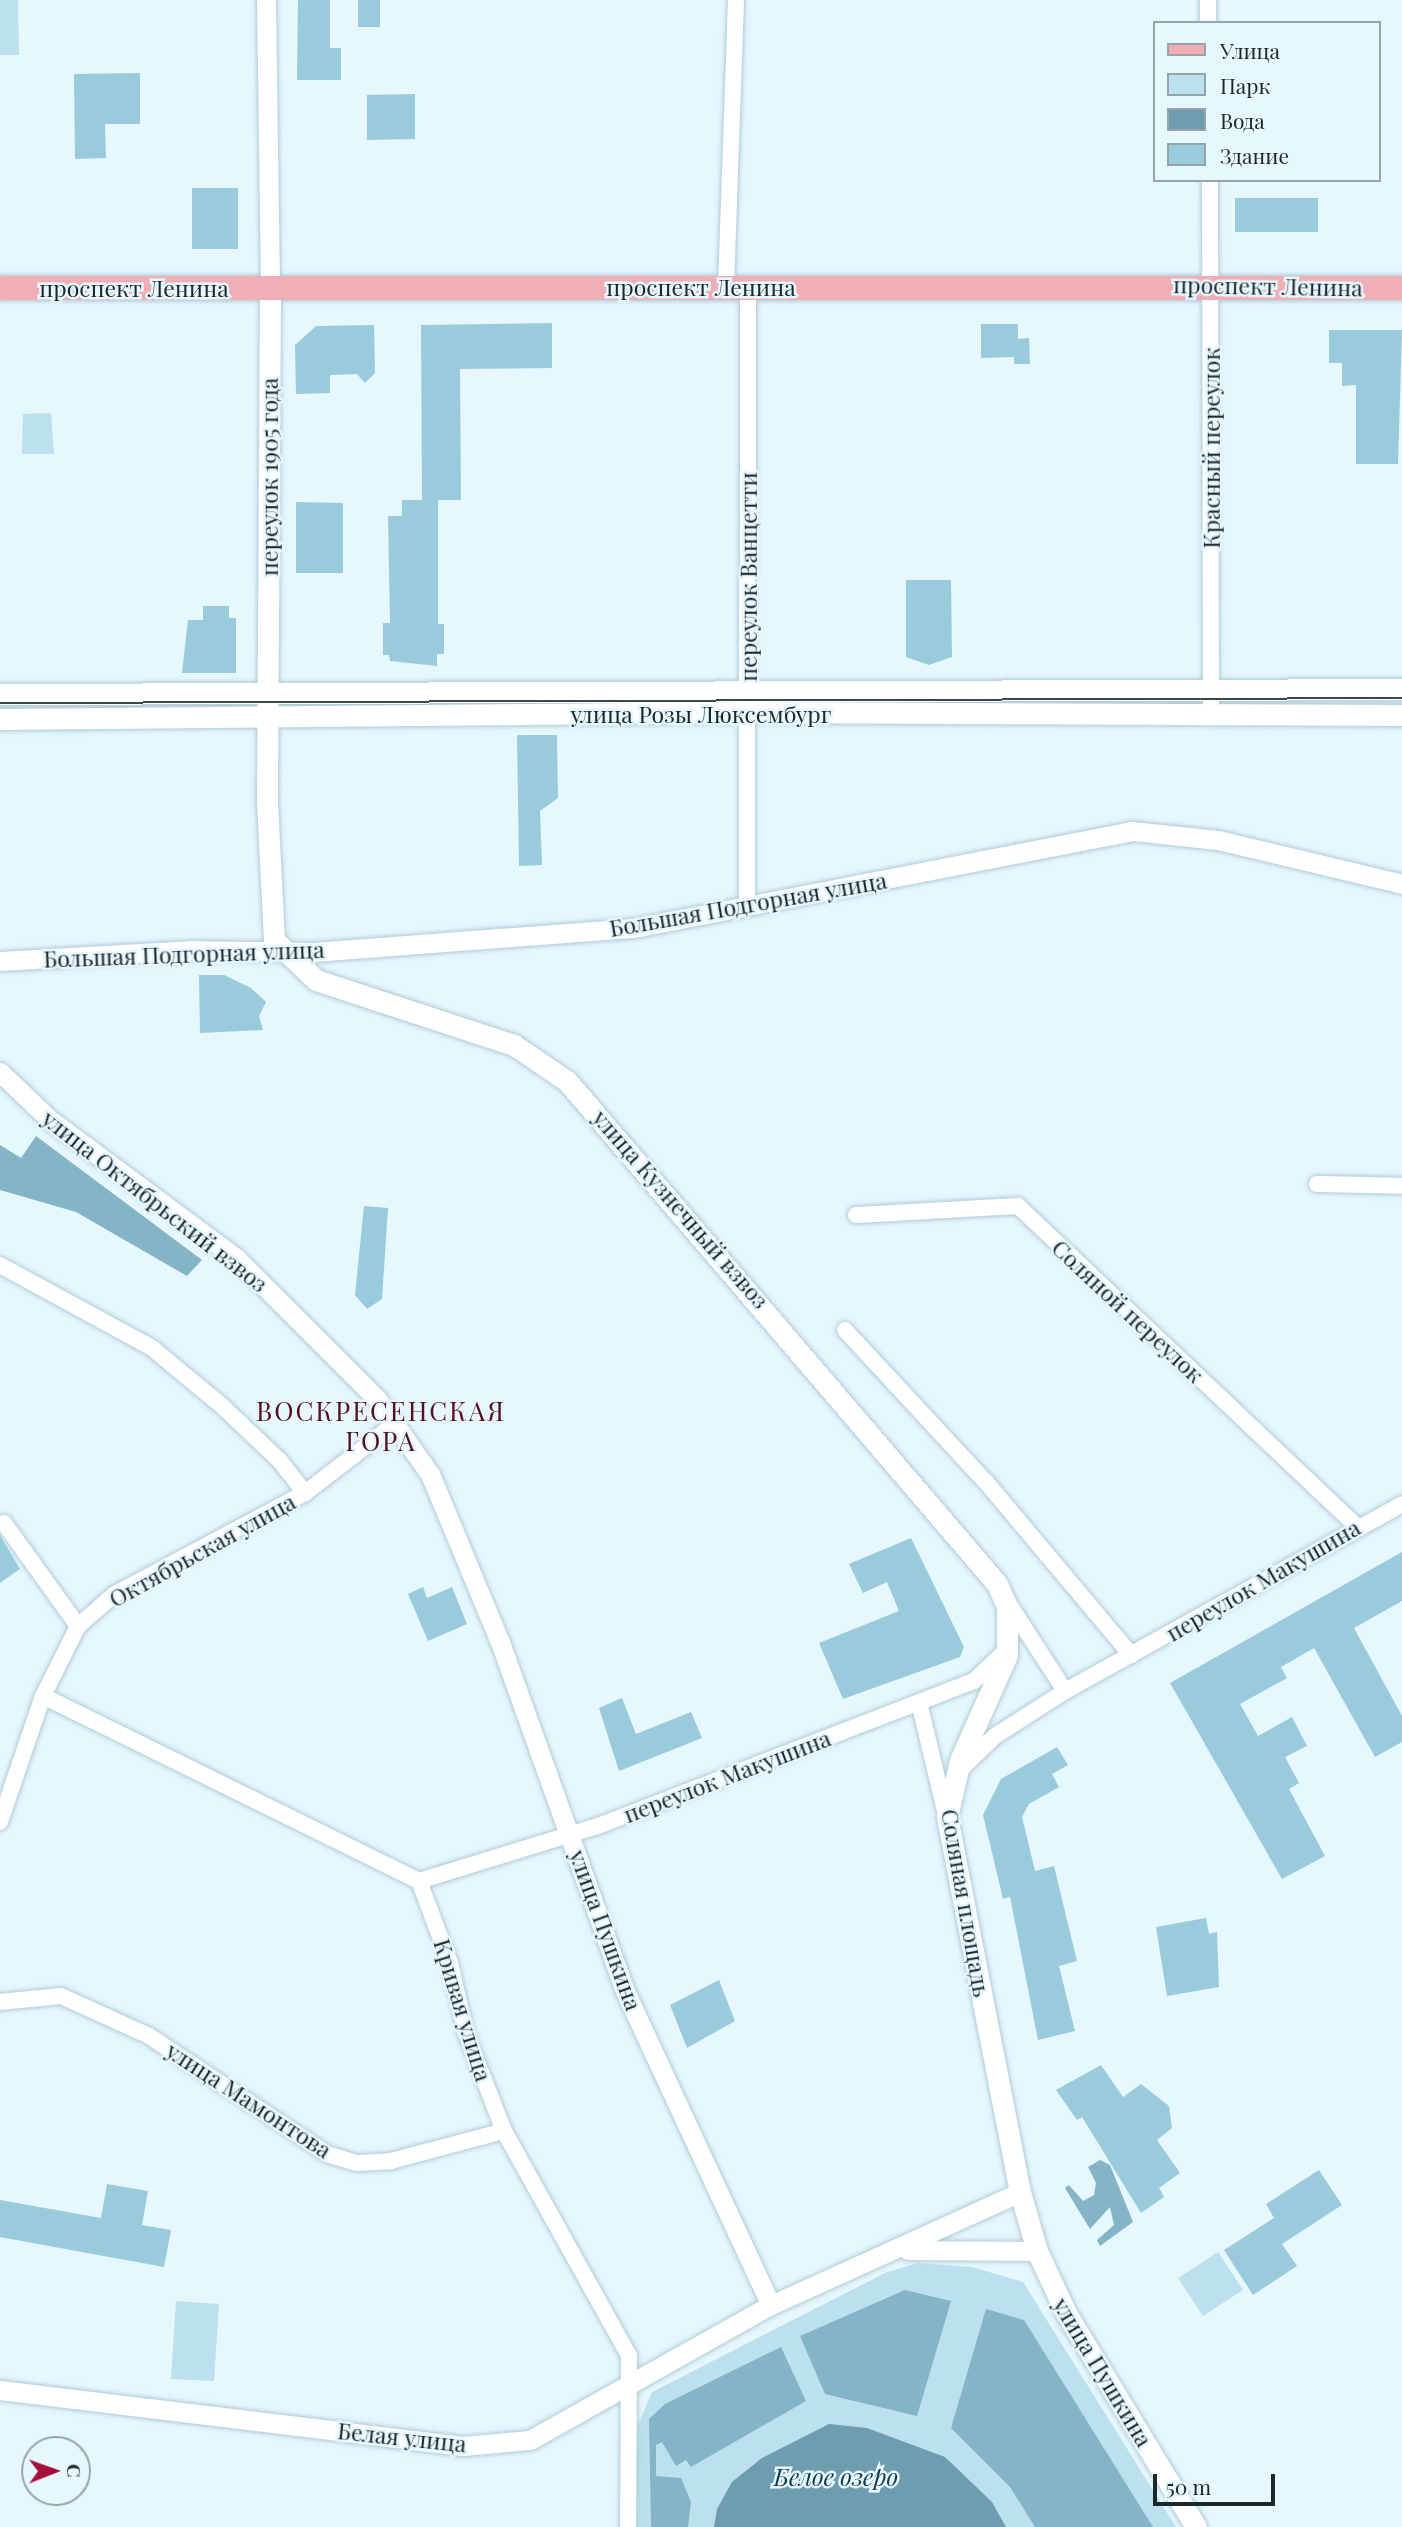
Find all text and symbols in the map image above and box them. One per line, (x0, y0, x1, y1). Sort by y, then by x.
legend (1154, 21, 1381, 182)
text: Улица (1220, 36, 1280, 64)
text: Парк (1220, 71, 1270, 99)
text: Вода (1220, 106, 1265, 134)
text: Здание (1220, 141, 1289, 169)
street label: проспект Ленина (1173, 271, 1363, 301)
street label: проспект Ленина (606, 273, 796, 301)
street label: проспект Ленина (39, 274, 229, 302)
street label: Красный переулок (1197, 347, 1225, 549)
street label: переулок 1905 года (255, 378, 283, 576)
street label: переулок Ванцетти (734, 472, 762, 682)
street label: улица Розы Люксембург (571, 700, 831, 728)
street label: Большая Подгорная улица (607, 866, 889, 942)
street label: Большая Подгорная улица (43, 935, 325, 973)
street label: улица Октябрьский взвоз (37, 1104, 273, 1298)
street label: улица Кузнечный взвоз (587, 1104, 775, 1314)
street label: Соляной переулок (1046, 1234, 1210, 1388)
district label: ВОСКРЕСЕНСКАЯ ГОРА (258, 1395, 504, 1456)
street label: Октябрьская улица (104, 1487, 300, 1613)
street label: переулок Макушина (1161, 1513, 1365, 1647)
street label: переулок Макушина (620, 1724, 834, 1828)
street label: Соляная площадь (936, 1807, 996, 1999)
street label: улица Пушкина (564, 1846, 648, 2014)
street label: Кривая улица (428, 1935, 498, 2085)
street label: улица Мамонтова (161, 2036, 337, 2164)
street label: улица Пушкина (1048, 2292, 1158, 2452)
street label: Белая улица (336, 2417, 468, 2457)
north arrow (21, 2436, 91, 2506)
scale bar (1157, 2460, 1280, 2504)
water label: Белое озеро (774, 2463, 898, 2491)
text: С (62, 2464, 88, 2478)
text: 50 m (1166, 2472, 1211, 2500)

